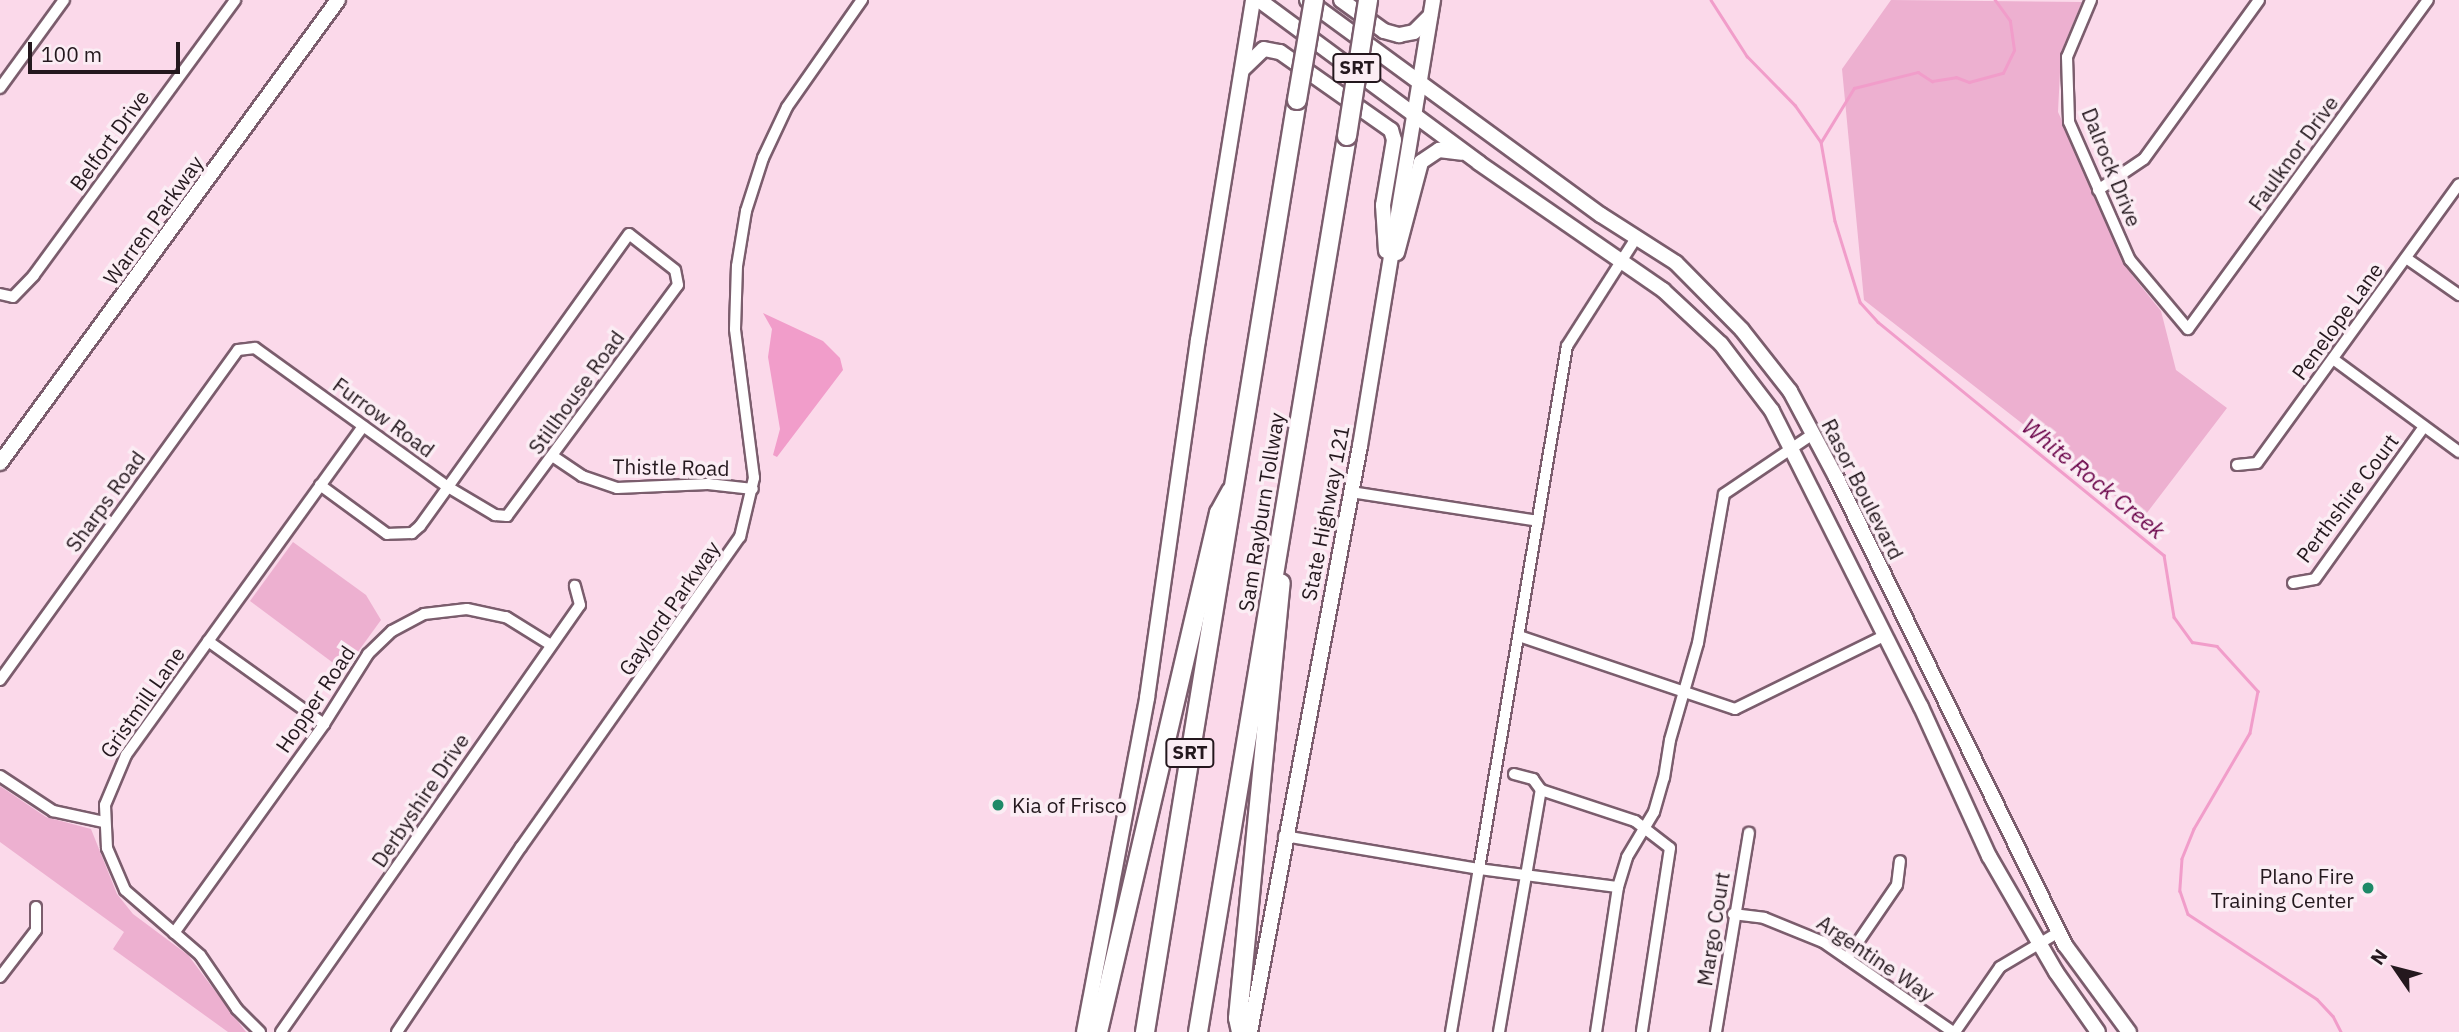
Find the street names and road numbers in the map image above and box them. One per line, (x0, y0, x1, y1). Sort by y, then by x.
road number: SRT (1331, 52, 1383, 83)
street label: Belfort Drive (64, 85, 154, 195)
street label: Faulknor Drive (2243, 91, 2343, 215)
street label: Dalrock Drive (2077, 104, 2147, 230)
street label: Warren Parkway (98, 151, 208, 289)
street label: Penelope Lane (2286, 258, 2388, 384)
street label: Stillhouse Road (523, 325, 629, 459)
street label: Furrow Road (328, 372, 440, 462)
street label: Sam Rayburn Tollway (1233, 411, 1289, 613)
street label: Rasor Boulevard (1817, 414, 1909, 564)
street label: State Highway 121 (1296, 423, 1354, 603)
street label: Perthshire Court (2291, 429, 2403, 567)
street label: Sharps Road (60, 446, 150, 556)
street label: Thistle Road (612, 453, 730, 481)
street label: Gaylord Parkway (613, 536, 725, 680)
street label: Hopper Road (270, 641, 360, 757)
street label: Gristmill Lane (94, 642, 190, 762)
street label: Derbyshire Drive (366, 728, 474, 872)
road number: SRT (1164, 738, 1216, 768)
street label: Margo Court (1692, 870, 1734, 988)
street label: Argentine Way (1812, 909, 1940, 1007)

